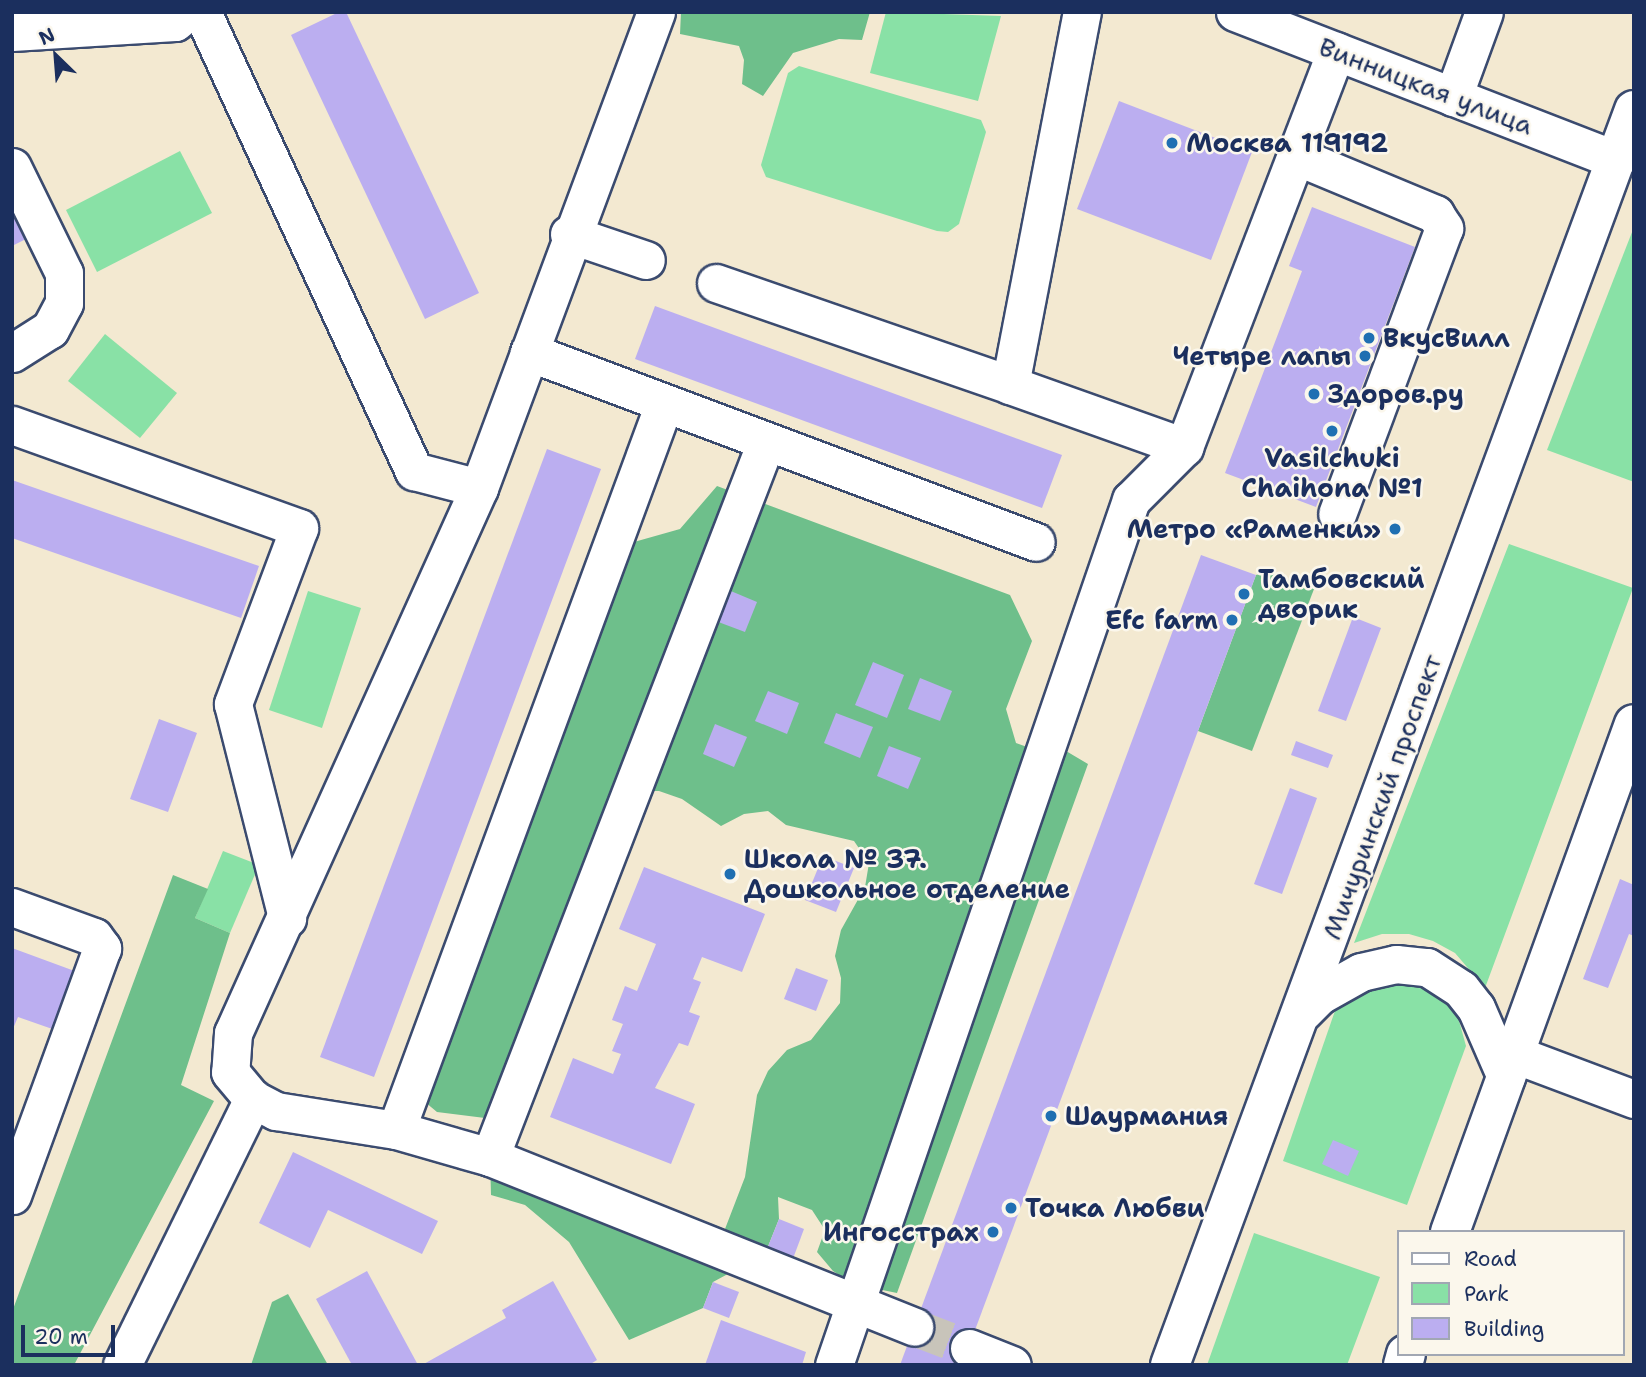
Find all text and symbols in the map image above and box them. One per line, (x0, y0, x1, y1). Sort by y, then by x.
north arrow (21, 21, 91, 91)
text: N (35, 22, 59, 51)
street label: Винницкая улица (1315, 31, 1537, 141)
place label: Москва 119192 (1186, 127, 1388, 159)
marker: Москва 119192 (1164, 135, 1180, 151)
place label: ВкусВилл (1383, 322, 1510, 354)
marker: ВкусВилл (1361, 330, 1377, 346)
place label: Четыре лапы (1173, 340, 1351, 372)
marker: Четыре лапы (1357, 348, 1373, 364)
place label: Здоров.ру (1328, 378, 1464, 410)
marker: Здоров.ру (1306, 386, 1322, 402)
marker: Vasilchuki Chaihona №1 (1324, 423, 1340, 439)
place label: Vasilchuki Chaihona №1 (1241, 442, 1423, 504)
place label: Метро «Раменки» (1126, 513, 1381, 545)
marker: Метро «Раменки» (1387, 521, 1403, 537)
place label: Тамбовский дворик (1258, 563, 1425, 624)
marker: Тамбовский дворик (1236, 586, 1252, 602)
place label: Efc farm (1105, 604, 1218, 636)
marker: Efc farm (1224, 612, 1240, 628)
street label: Мичуринский проспект (1316, 650, 1448, 944)
place label: Школа № 37. Дошкольное отделение (744, 843, 1070, 904)
marker: Школа № 37. Дошкольное отделение (722, 866, 738, 882)
place label: Шаурмания (1065, 1100, 1228, 1132)
marker: Шаурмания (1043, 1108, 1059, 1124)
place label: Точка Любви (1025, 1192, 1205, 1224)
marker: Точка Любви (1003, 1200, 1019, 1216)
place label: Ингосстрах (823, 1216, 979, 1248)
marker: Ингосстрах (985, 1224, 1001, 1240)
legend (1398, 1230, 1625, 1356)
text: Road (1464, 1245, 1517, 1273)
text: Park (1464, 1280, 1509, 1308)
scale bar (24, 1310, 119, 1354)
text: Building (1464, 1315, 1544, 1343)
text: 20 m (34, 1323, 88, 1351)

